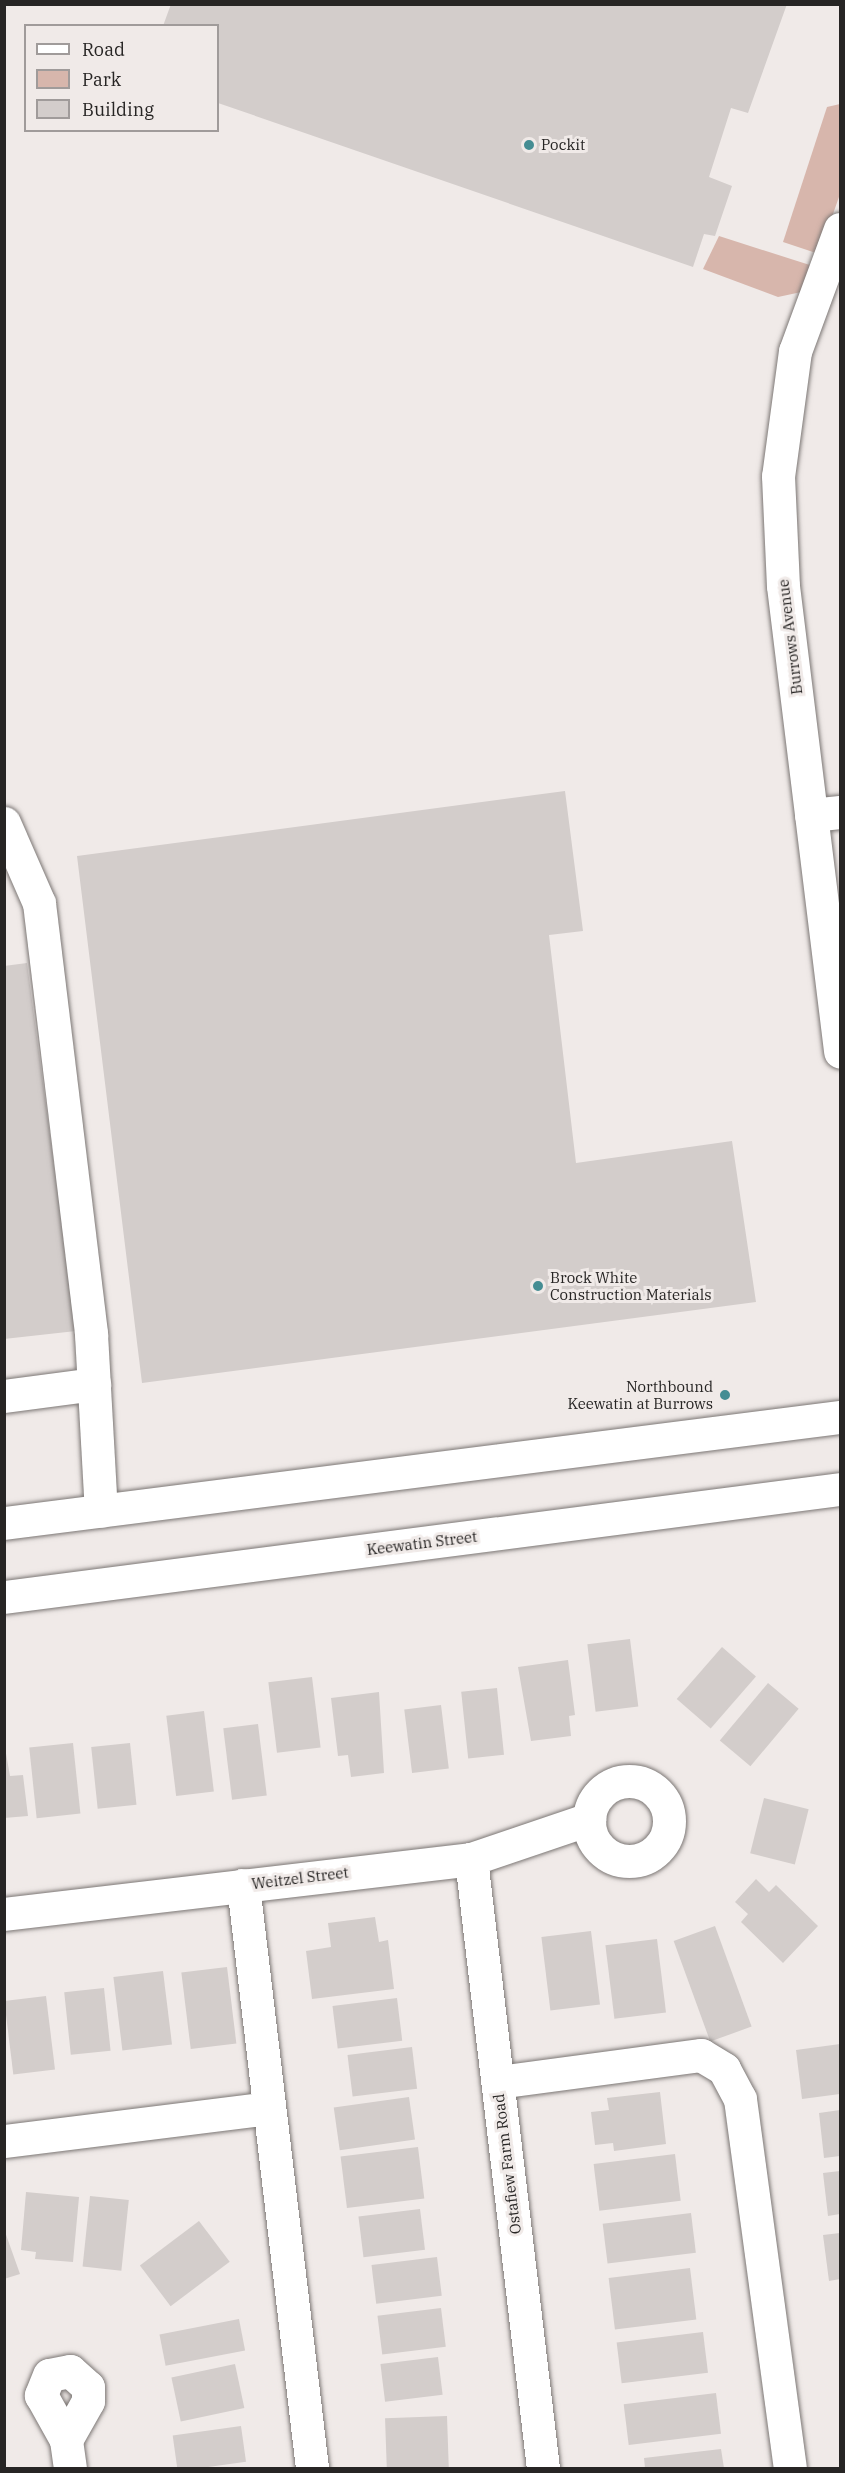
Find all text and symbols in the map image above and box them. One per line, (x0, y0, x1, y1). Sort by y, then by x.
legend (24, 24, 219, 132)
text: Road (82, 38, 125, 61)
text: Park (82, 68, 121, 91)
text: Building (82, 98, 154, 121)
place label: Pockit (541, 136, 585, 154)
marker: Pockit (522, 138, 536, 152)
street label: Burrows Avenue (774, 578, 806, 696)
place label: Brock White Construction Materials (550, 1268, 711, 1303)
marker: Brock White Construction Materials (531, 1279, 545, 1293)
place label: Northbound Keewatin at Burrows (567, 1377, 713, 1412)
marker: Northbound Keewatin at Burrows (718, 1388, 732, 1402)
street label: Keewatin Street (366, 1527, 478, 1559)
street label: Weitzel Street (251, 1863, 349, 1893)
street label: Ostafiew Farm Road (489, 2093, 525, 2235)

